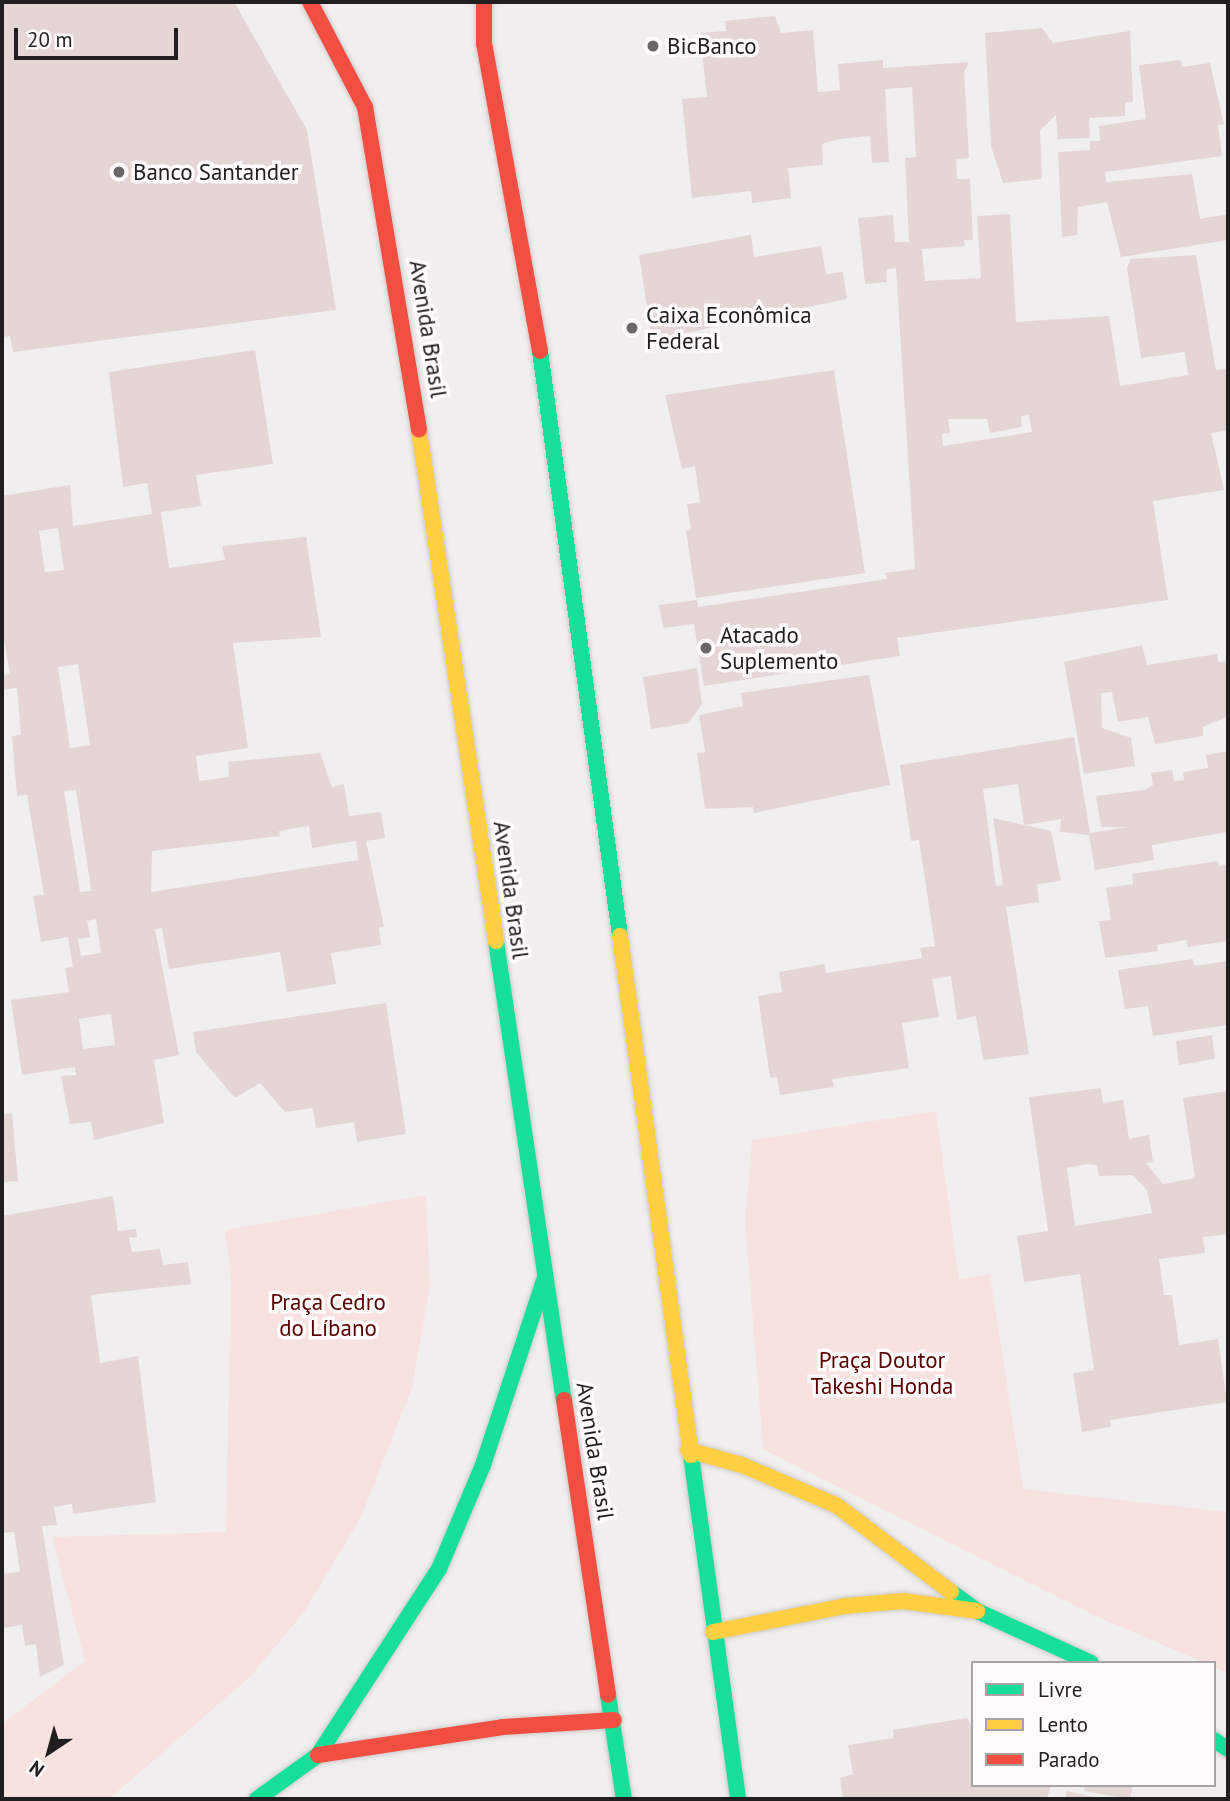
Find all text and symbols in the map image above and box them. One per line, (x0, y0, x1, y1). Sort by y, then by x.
scale bar (18, 14, 182, 58)
text: 20 m (27, 26, 73, 53)
place label: BicBanco (667, 32, 757, 60)
marker: BicBanco (645, 38, 661, 54)
place label: Banco Santander (133, 158, 299, 186)
marker: Banco Santander (111, 164, 127, 180)
street label: Avenida Brasil (403, 258, 453, 400)
place label: Caixa Econômica Federal (646, 301, 812, 355)
marker: Caixa Econômica Federal (624, 320, 640, 336)
place label: Atacado Suplemento (720, 621, 838, 675)
marker: Atacado Suplemento (698, 640, 714, 656)
street label: Avenida Brasil (488, 819, 534, 961)
park label: Praça Cedro do Líbano (270, 1288, 386, 1342)
park label: Praça Doutor Takeshi Honda (811, 1346, 953, 1400)
street label: Avenida Brasil (570, 1380, 620, 1522)
legend (971, 1661, 1216, 1787)
text: Livre (1038, 1676, 1082, 1703)
text: Lento (1038, 1711, 1088, 1738)
north arrow (14, 1717, 84, 1787)
text: Parado (1038, 1746, 1100, 1773)
text: N (25, 1756, 49, 1782)

